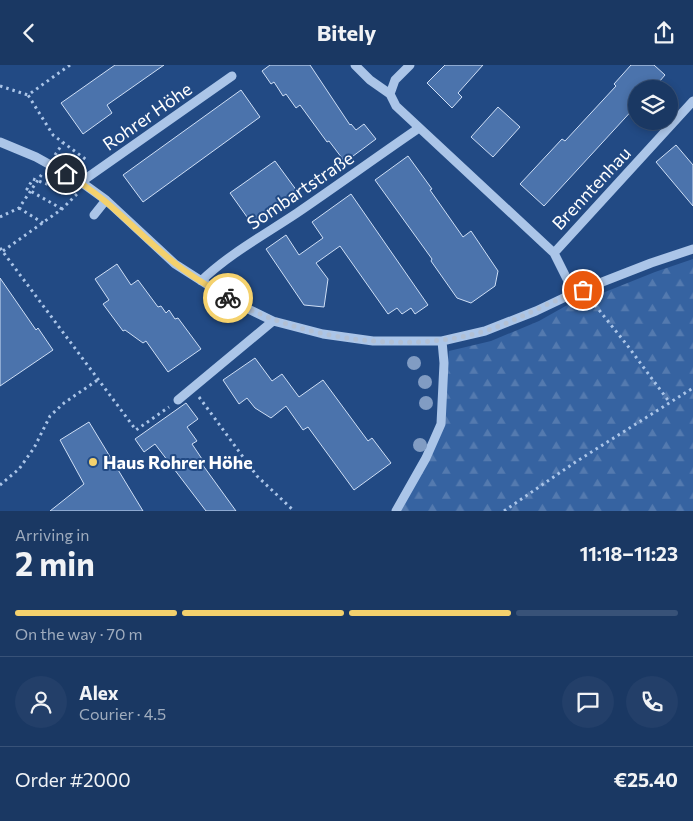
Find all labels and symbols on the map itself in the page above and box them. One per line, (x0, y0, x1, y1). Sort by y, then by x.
street label: Rohrer Höhe (98, 77, 196, 155)
street label: Brenntenhau (547, 142, 635, 234)
street label: Sombartstraße (242, 146, 358, 234)
pin (45, 153, 87, 195)
pin (562, 269, 604, 311)
courier (203, 273, 253, 323)
place label: Haus Rohrer Höhe (103, 451, 253, 473)
marker: Haus Rohrer Höhe (87, 456, 99, 468)

